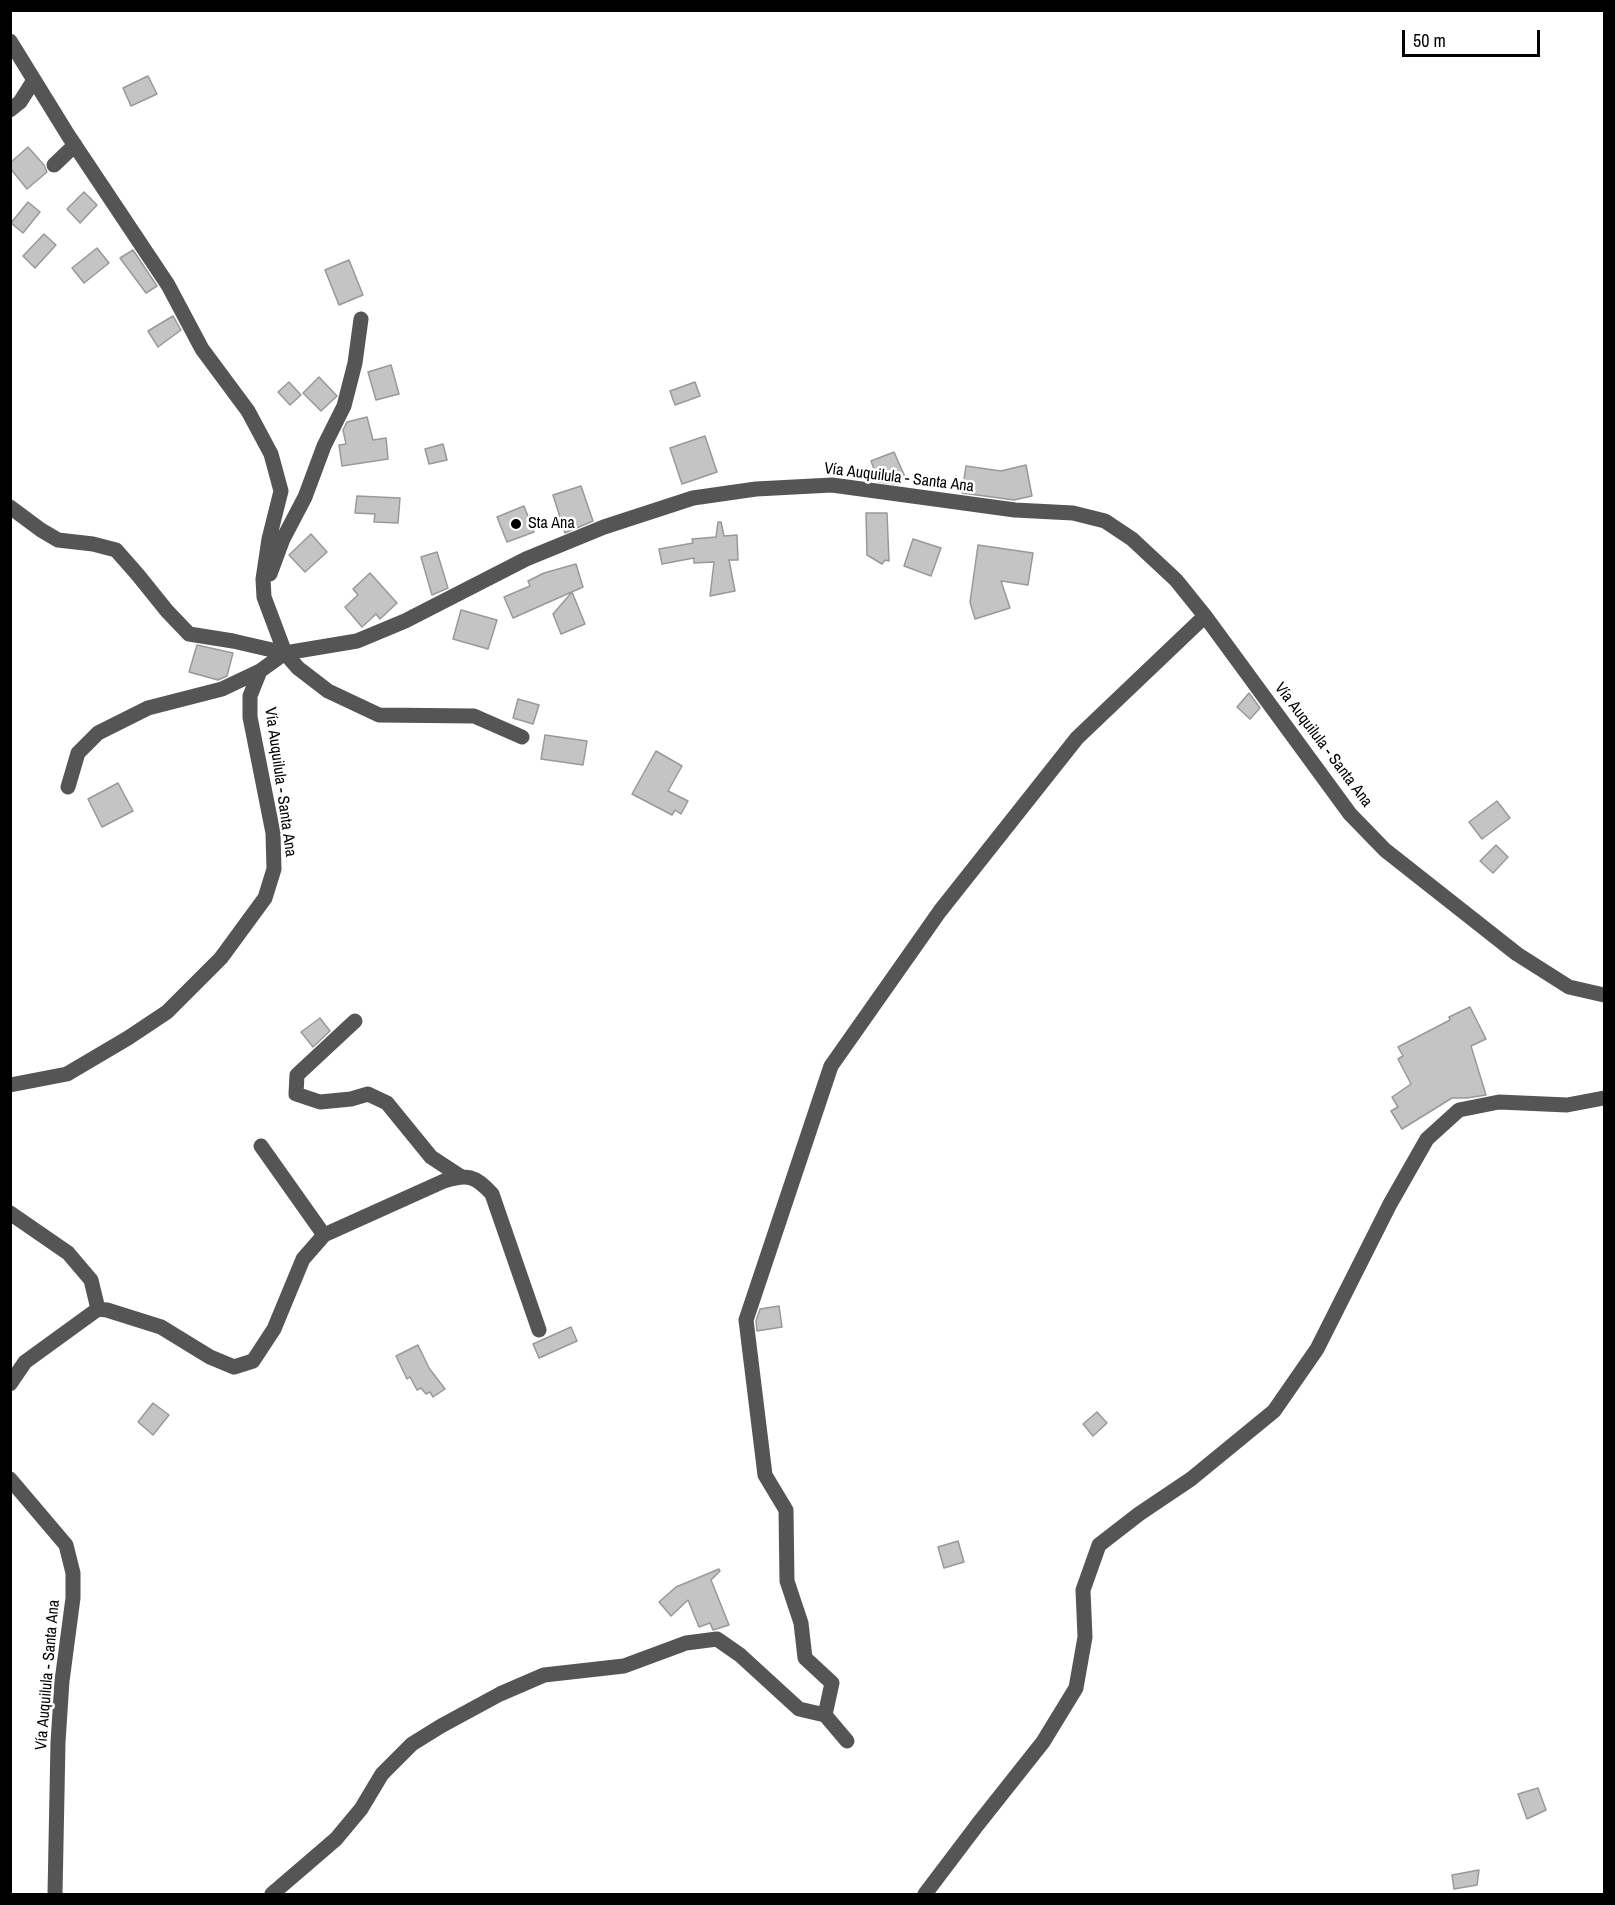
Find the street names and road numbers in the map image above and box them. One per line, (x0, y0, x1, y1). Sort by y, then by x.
street label: Vía Auquilula - Santa Ana (823, 459, 975, 497)
street label: Vía Auquilula - Santa Ana (1270, 679, 1376, 811)
street label: Vía Auquilula - Santa Ana (260, 706, 300, 858)
street label: Vía Auquilula - Santa Ana (32, 1599, 64, 1751)

